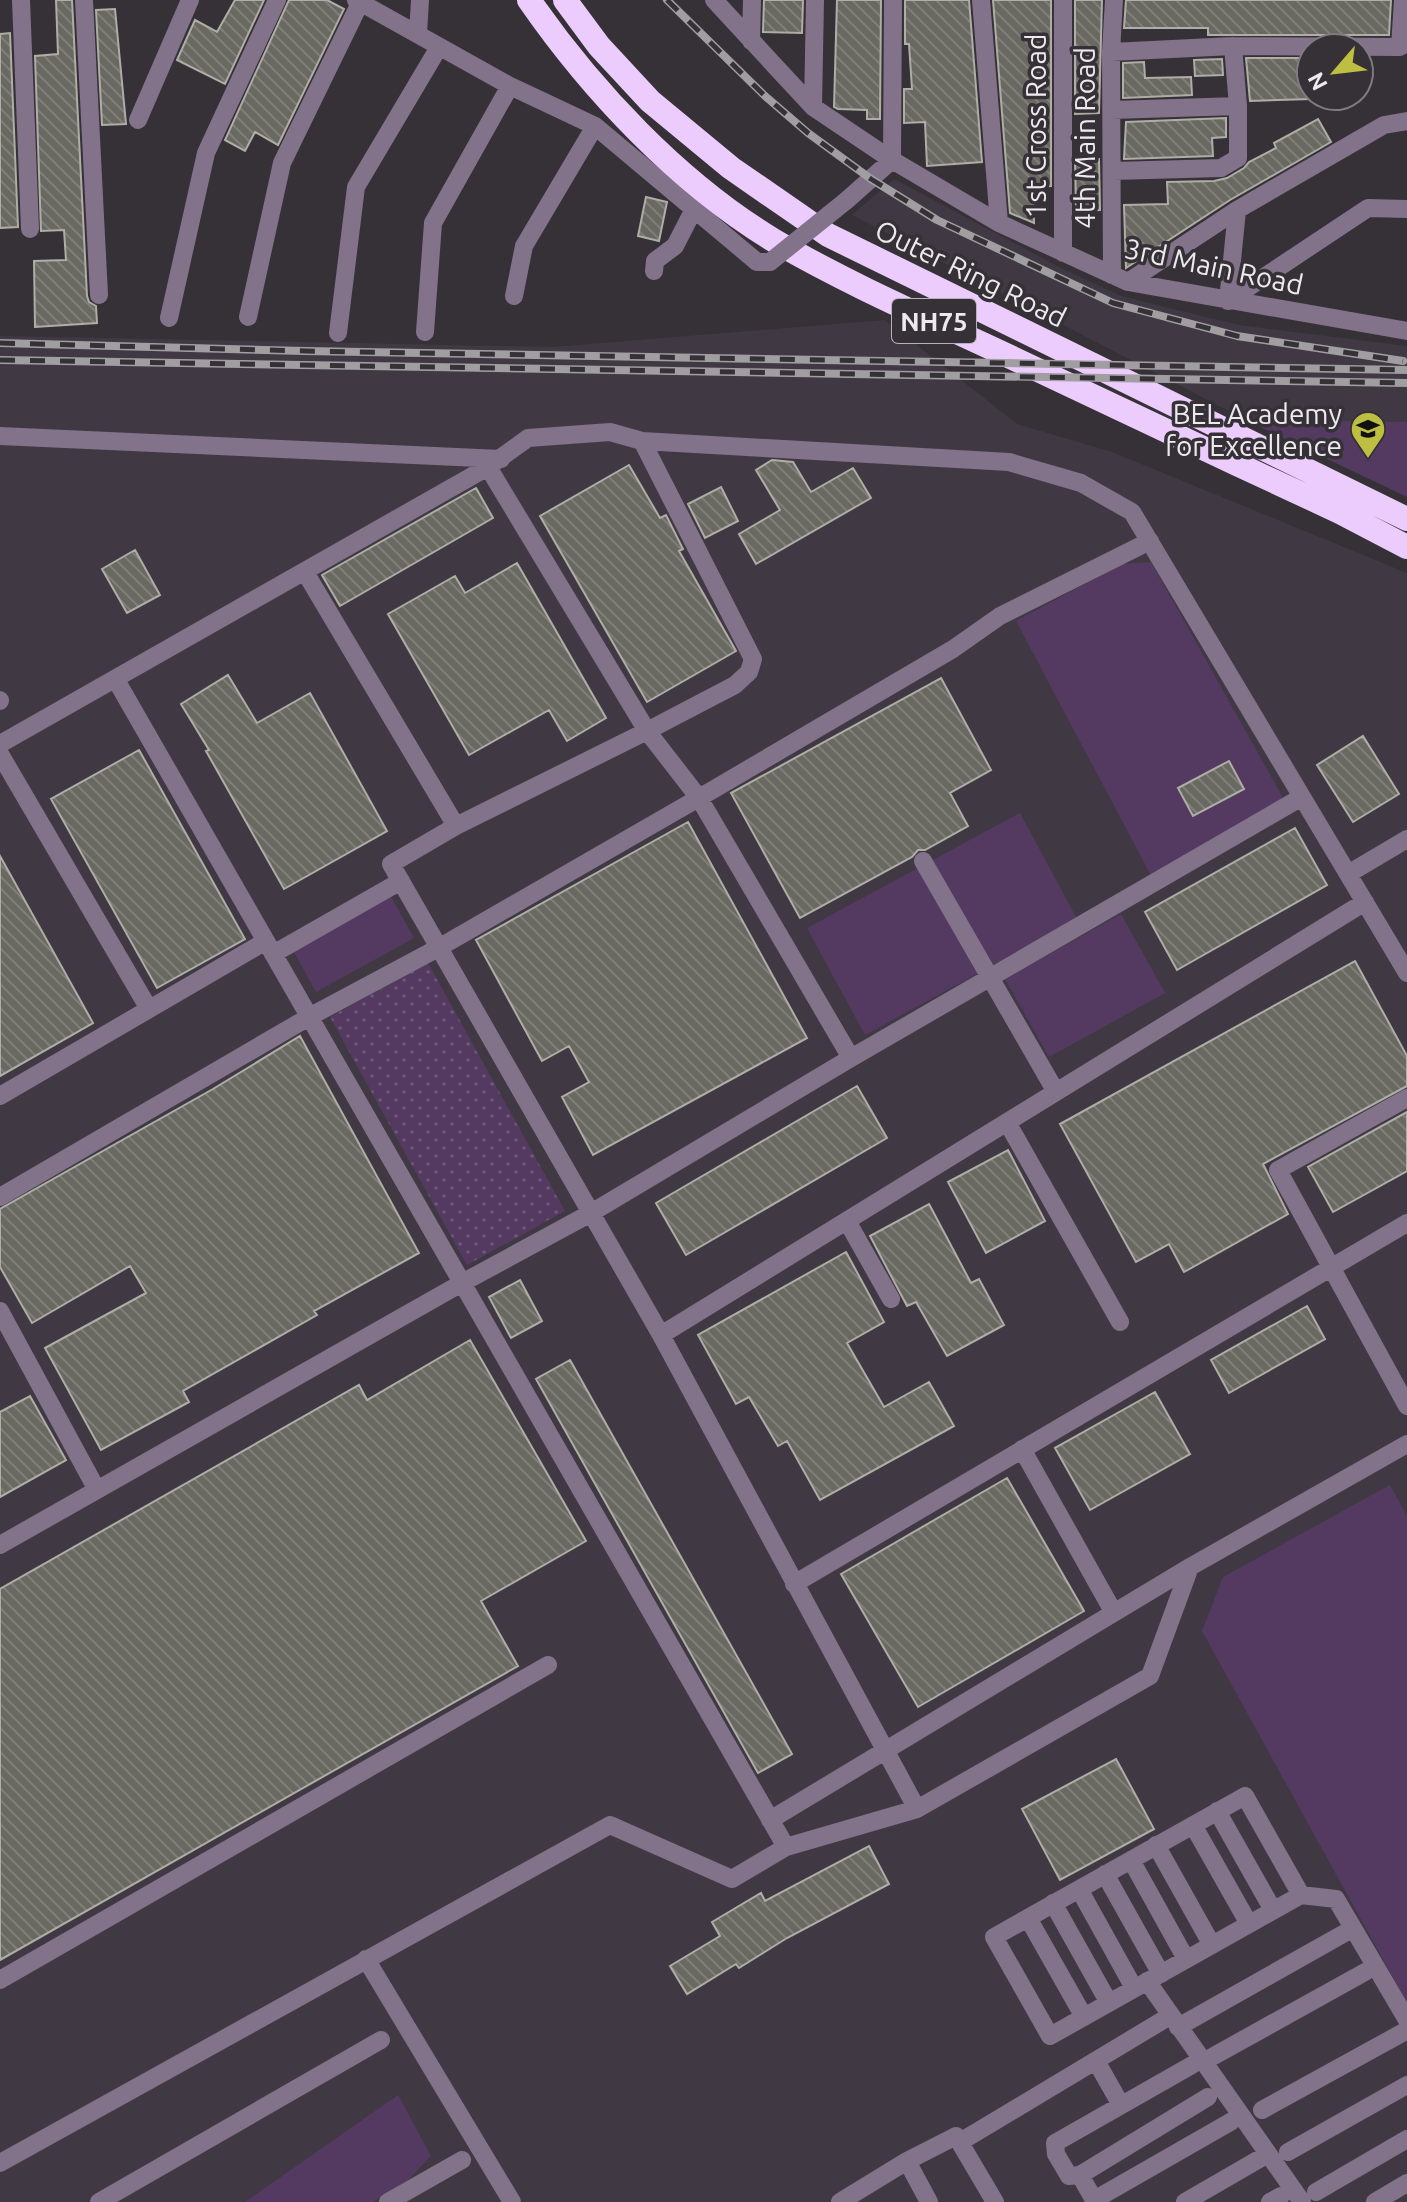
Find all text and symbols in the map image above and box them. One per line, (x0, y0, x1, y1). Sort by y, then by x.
north arrow (1295, 32, 1375, 112)
street label: 1st Cross Road (1020, 34, 1051, 218)
street label: 4th Main Road (1069, 47, 1100, 229)
text: N (1302, 69, 1332, 95)
street label: Outer Ring Road (871, 213, 1071, 333)
street label: 3rd Main Road (1122, 232, 1306, 300)
road number: NH75 (892, 299, 976, 343)
place label: BEL Academy for Excellence (1165, 398, 1342, 461)
school or university icon: BEL Academy for Excellence (1349, 410, 1387, 460)

